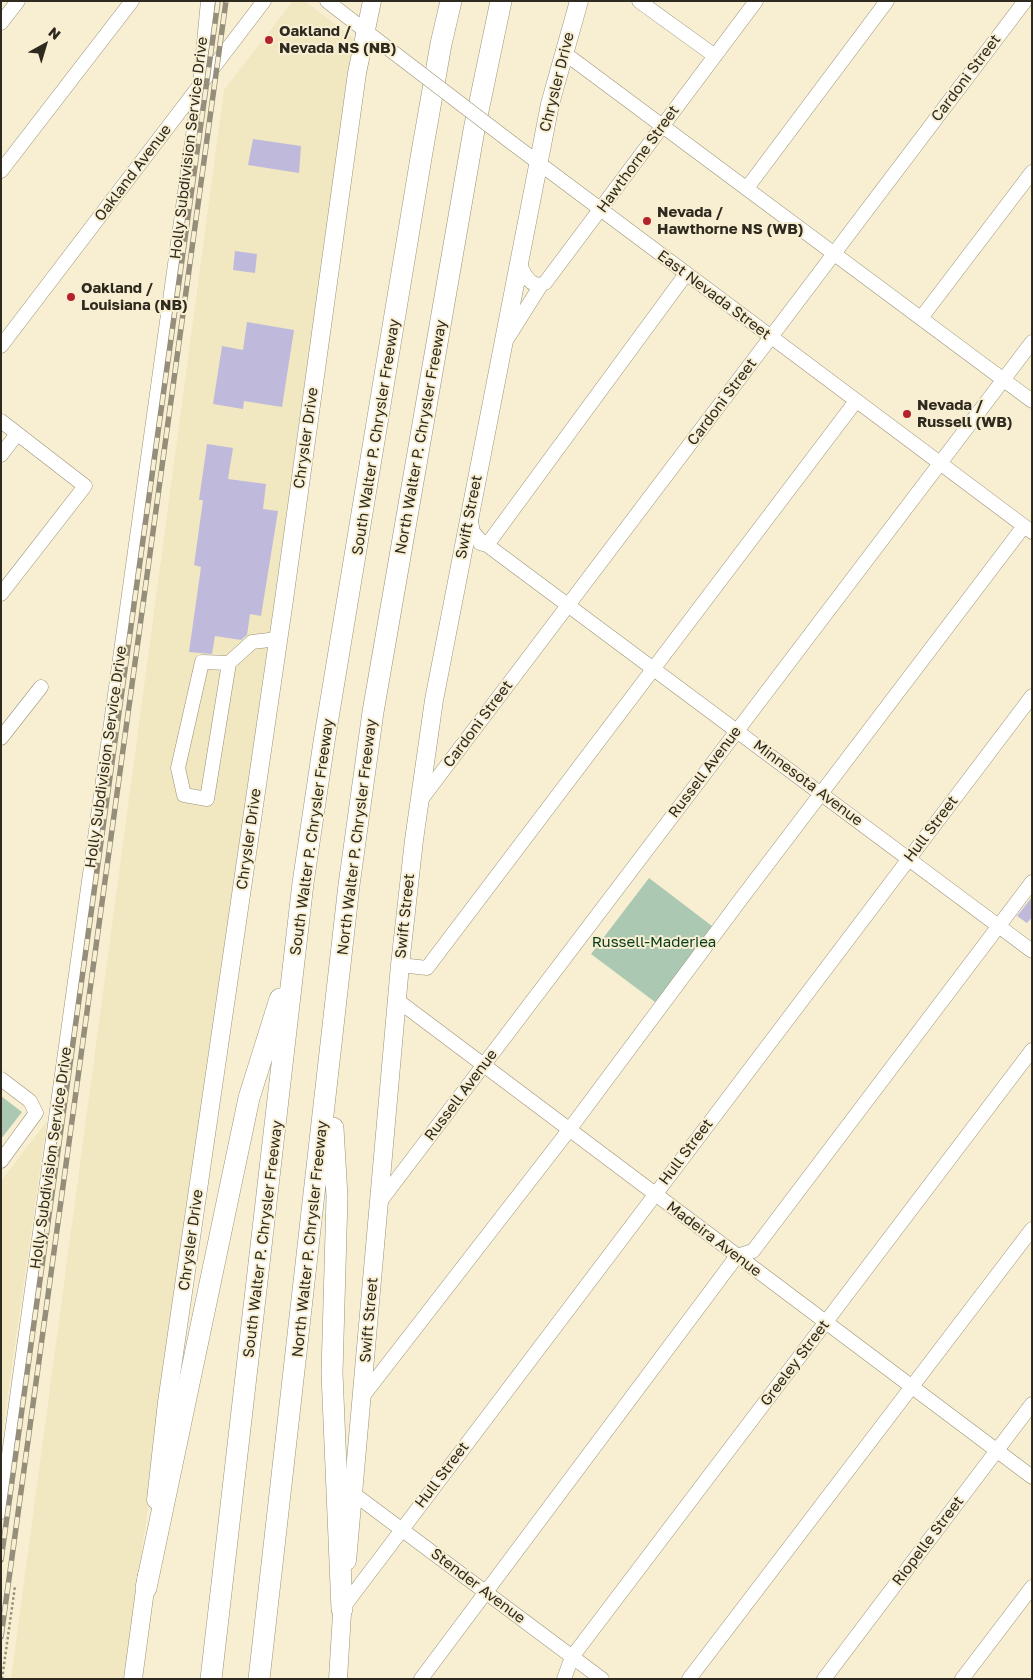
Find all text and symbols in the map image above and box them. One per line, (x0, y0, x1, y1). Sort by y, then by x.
north arrow (20, 20, 70, 70)
place label: Oakland / Nevada NS (NB) (279, 22, 396, 57)
text: N (45, 23, 64, 43)
street label: Chrysler Drive (536, 30, 578, 134)
street label: Cardoni Street (928, 31, 1004, 125)
marker: Oakland / Nevada NS (NB) (263, 34, 275, 46)
street label: Holly Subdivision Service Drive (166, 36, 212, 260)
street label: Hawthorne Street (593, 102, 683, 216)
street label: Oakland Avenue (91, 121, 175, 225)
place label: Nevada / Hawthorne NS (WB) (657, 203, 803, 238)
marker: Nevada / Hawthorne NS (WB) (641, 215, 653, 227)
street label: East Nevada Street (654, 247, 774, 343)
place label: Oakland / Louisiana (NB) (81, 279, 188, 314)
marker: Oakland / Louisiana (NB) (65, 291, 77, 303)
street label: South Walter P. Chrysler Freeway (348, 318, 404, 556)
street label: North Walter P. Chrysler Freeway (391, 318, 451, 556)
street label: Cardoni Street (684, 355, 760, 449)
street label: Chrysler Drive (290, 386, 322, 490)
place label: Nevada / Russell (WB) (917, 396, 1013, 431)
marker: Nevada / Russell (WB) (901, 408, 913, 420)
street label: Swift Street (452, 473, 486, 561)
street label: Holly Subdivision Service Drive (81, 645, 131, 869)
street label: Cardoni Street (440, 677, 516, 771)
street label: South Walter P. Chrysler Freeway (286, 717, 338, 957)
street label: North Walter P. Chrysler Freeway (334, 718, 380, 956)
street label: Russell Avenue (665, 723, 745, 821)
street label: Minnesota Avenue (750, 736, 866, 830)
street label: Chrysler Drive (233, 787, 265, 891)
street label: Hull Street (900, 792, 962, 866)
street label: Swift Street (392, 873, 418, 959)
park label: Russell-Maderiea (592, 933, 716, 951)
street label: Holly Subdivision Service Drive (26, 1046, 76, 1270)
street label: Russell Avenue (421, 1046, 501, 1144)
street label: Hull Street (655, 1115, 717, 1189)
street label: South Walter P. Chrysler Freeway (240, 1119, 286, 1359)
street label: North Walter P. Chrysler Freeway (289, 1120, 331, 1358)
street label: Chrysler Drive (175, 1188, 207, 1292)
street label: Madeira Avenue (663, 1197, 765, 1281)
street label: Swift Street (356, 1277, 382, 1363)
street label: Greeley Street (757, 1316, 833, 1410)
street label: Hull Street (411, 1438, 473, 1512)
street label: Riopelle Street (888, 1493, 968, 1589)
street label: Stender Avenue (427, 1545, 529, 1627)

